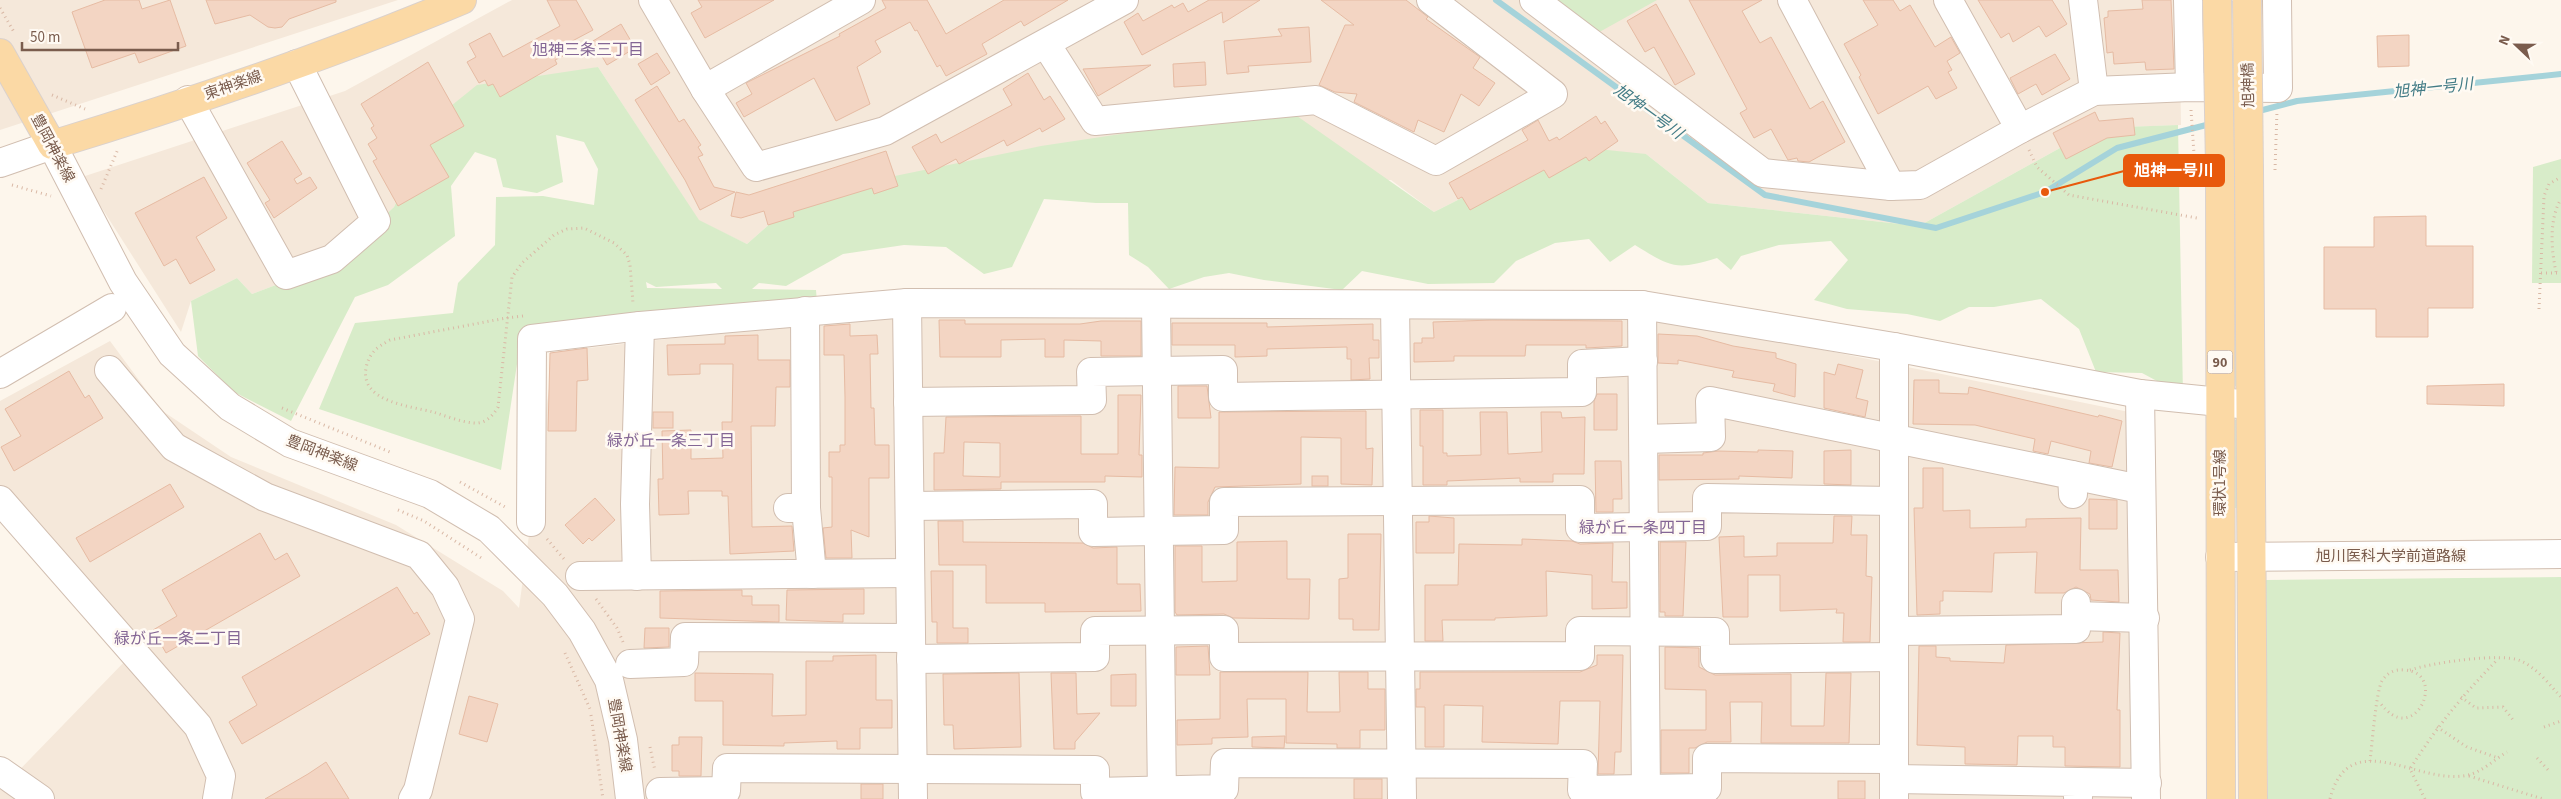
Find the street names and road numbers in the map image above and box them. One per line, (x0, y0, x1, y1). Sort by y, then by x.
street label: 旭神橋 (2238, 62, 2259, 108)
street label: 東神楽線 (201, 66, 265, 105)
street label: 豊岡神楽線 (26, 110, 79, 186)
road number: 90 (2208, 351, 2232, 374)
street label: 豊岡神楽線 (283, 430, 361, 477)
street label: 環状1号線 (2210, 449, 2231, 517)
street label: 旭川医科大学前道路線 (2316, 546, 2466, 567)
street label: 豊岡神楽線 (603, 696, 636, 774)

